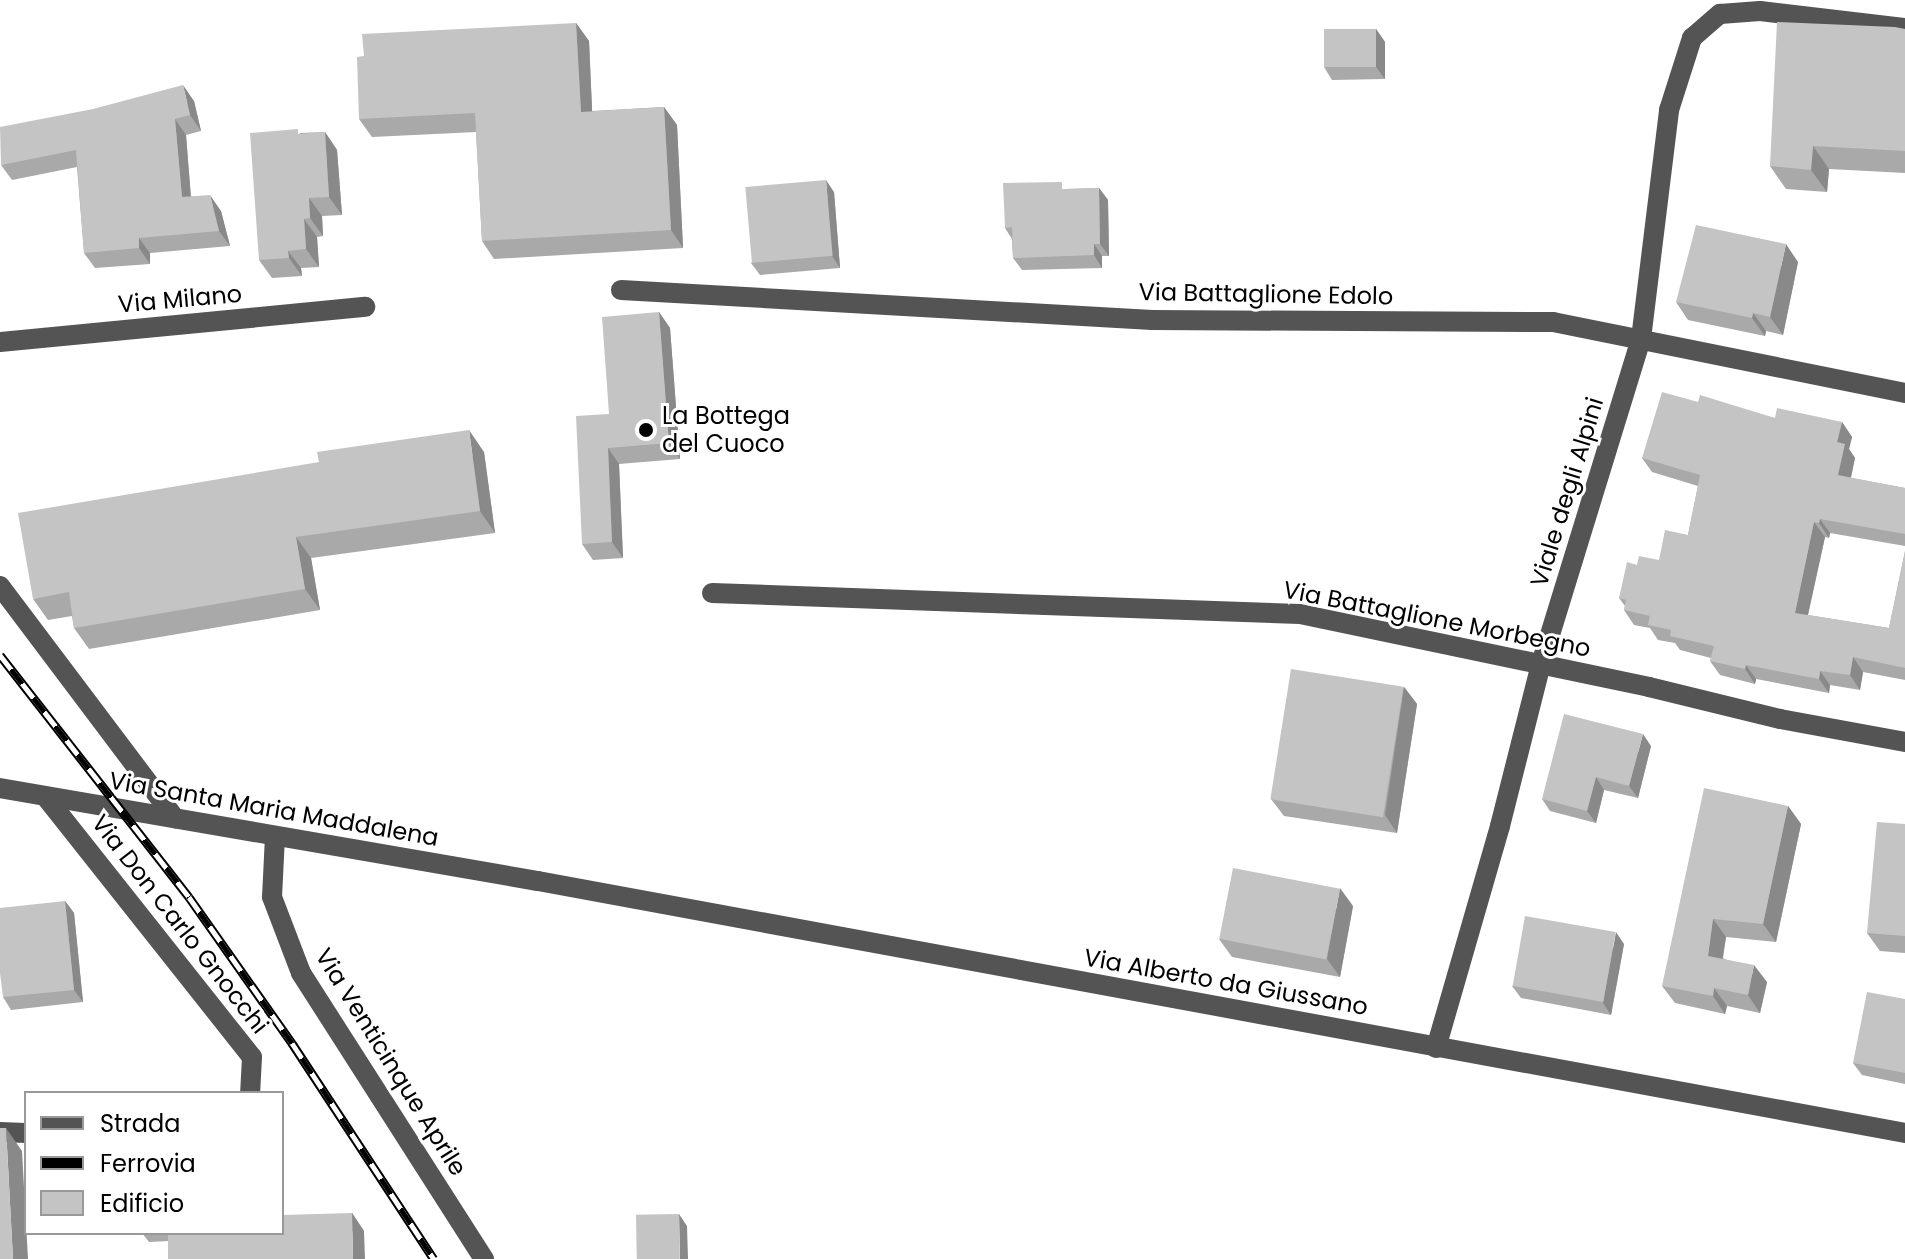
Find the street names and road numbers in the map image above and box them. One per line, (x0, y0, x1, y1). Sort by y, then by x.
street label: Via Battaglione Edolo (1138, 277, 1394, 311)
street label: Via Milano (117, 279, 243, 319)
street label: Viale degli Alpini (1524, 394, 1610, 590)
street label: Via Battaglione Morbegno (1281, 575, 1593, 663)
street label: Via Santa Maria Maddalena (107, 766, 441, 852)
street label: Via Don Carlo Gnocchi (86, 809, 274, 1039)
street label: Via Venticinque Aprile (309, 943, 473, 1181)
street label: Via Alberto da Giussano (1082, 943, 1370, 1021)

